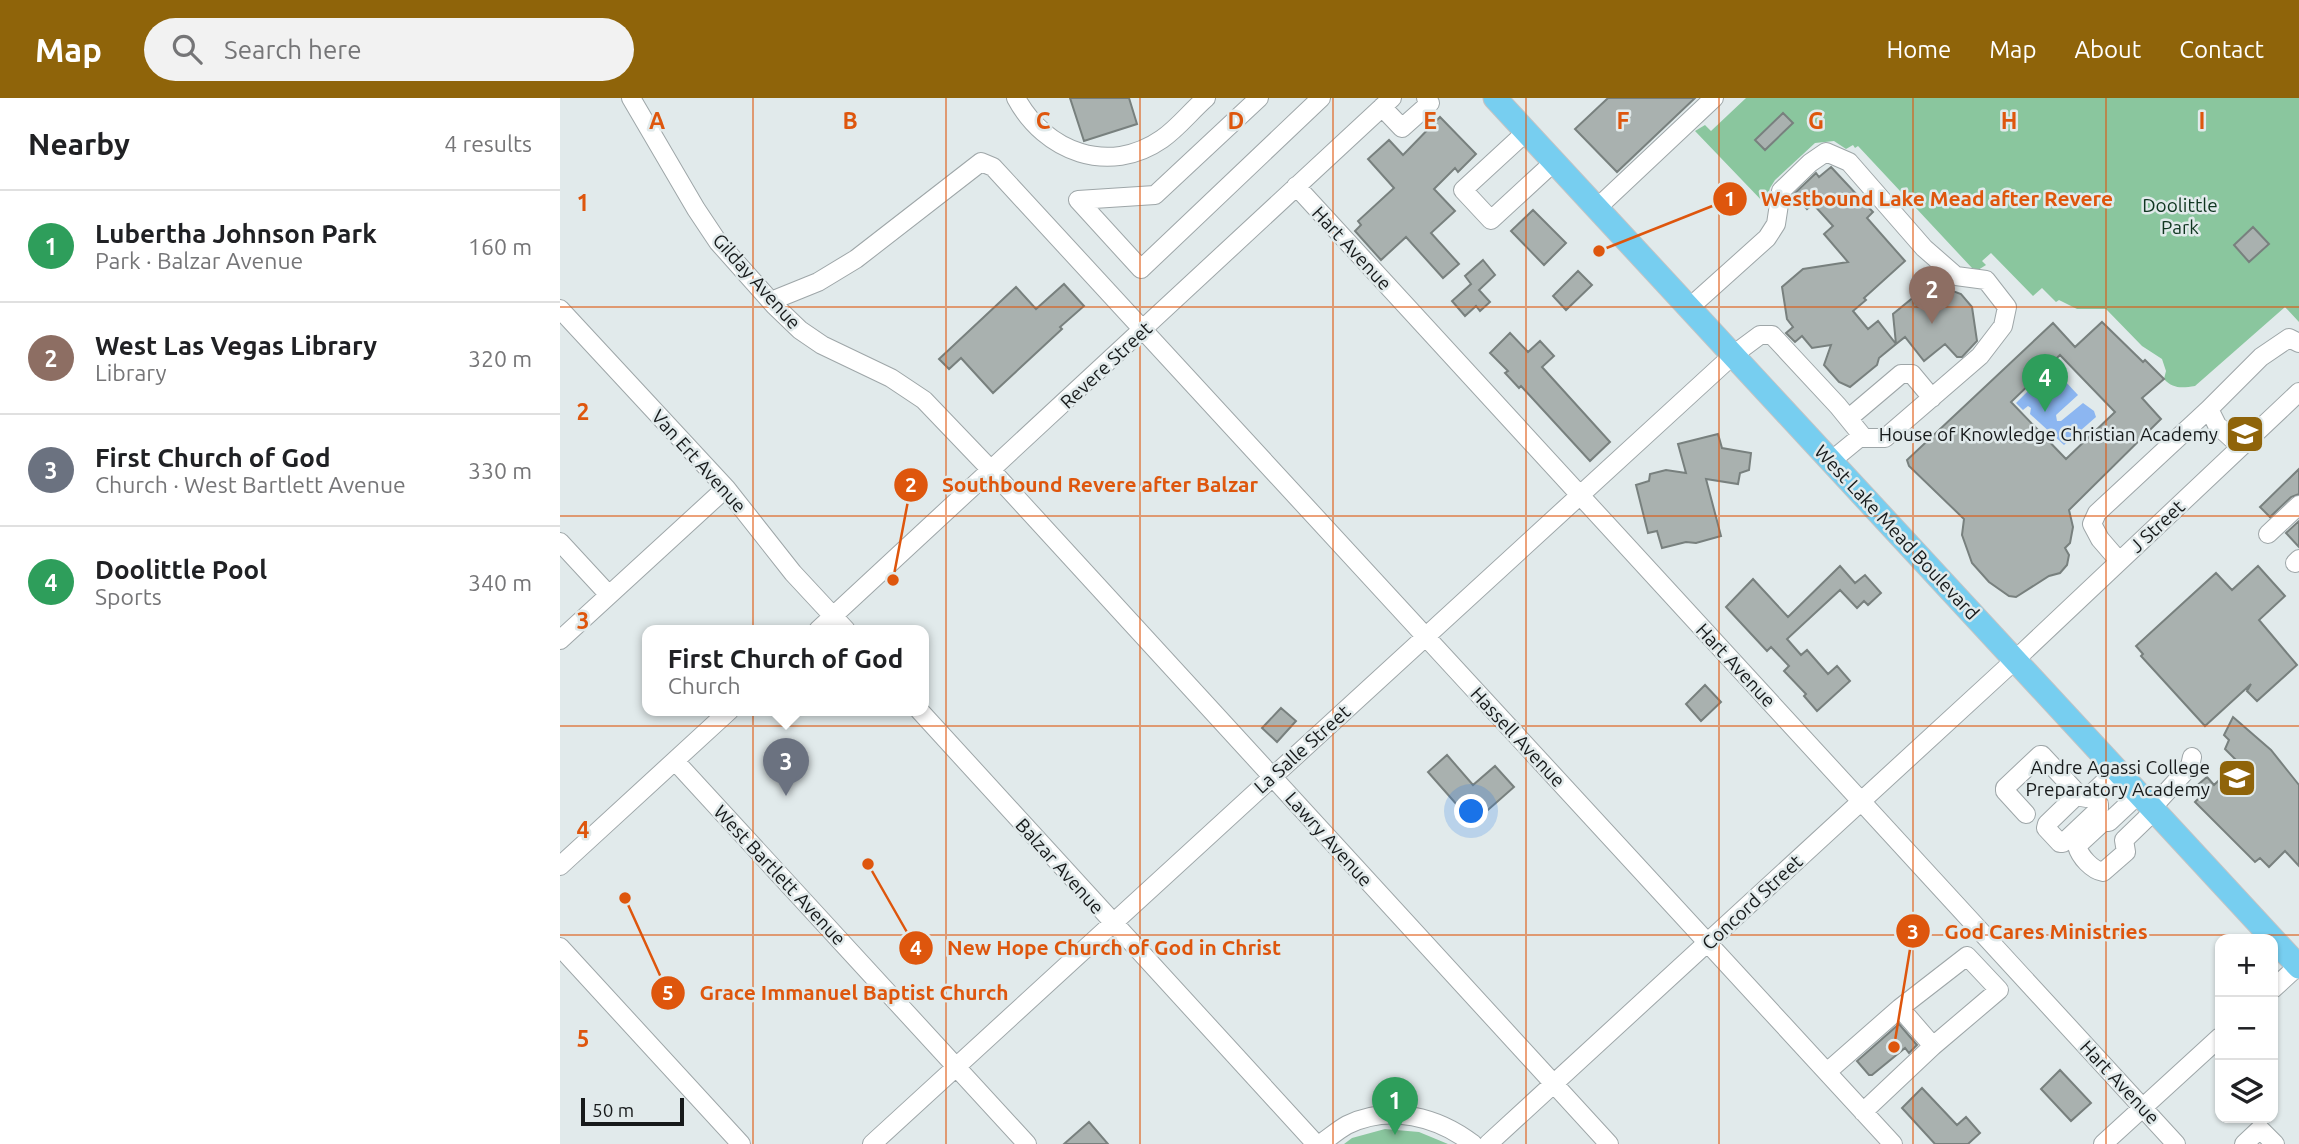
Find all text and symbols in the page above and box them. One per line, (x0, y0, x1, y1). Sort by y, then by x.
search box (144, 18, 634, 81)
icon: search (168, 30, 206, 68)
text: Map (35, 31, 102, 68)
text: Search here (224, 35, 362, 64)
text: Home (1886, 36, 1951, 63)
text: Map (1989, 36, 2036, 63)
text: About (2074, 36, 2141, 63)
text: Contact (2179, 36, 2264, 63)
text: A (649, 108, 665, 133)
text: B (842, 108, 858, 133)
text: C (1036, 108, 1051, 133)
text: D (1228, 108, 1244, 133)
text: E (1423, 108, 1437, 133)
text: F (1617, 108, 1630, 133)
text: G (1808, 108, 1824, 133)
text: H (2001, 108, 2017, 133)
text: I (2199, 108, 2205, 133)
text: Nearby (28, 127, 130, 161)
text: 4 results (444, 131, 532, 156)
callout: Westbound Lake Mead after Revere (1712, 178, 2128, 220)
text: 1 (1724, 186, 1736, 210)
text: Westbound Lake Mead after Revere (1761, 186, 2113, 210)
text: 1 (577, 190, 589, 215)
park label: Doolittle Park (2142, 194, 2218, 238)
street label: Hart Avenue (1308, 202, 1396, 294)
text: Lubertha Johnson Park (95, 219, 377, 248)
street label: Gilday Avenue (708, 229, 806, 333)
text: 1 (45, 234, 57, 259)
text: 160 m (468, 234, 532, 259)
text: Park · Balzar Avenue (95, 248, 303, 273)
pin: 2 (1909, 266, 1955, 324)
street label: Revere Street (1056, 317, 1157, 413)
text: West Las Vegas Library (95, 331, 377, 360)
text: 2 (45, 346, 57, 371)
text: 320 m (468, 346, 532, 371)
pin: 4 (2022, 354, 2068, 412)
text: Library (95, 360, 167, 385)
text: 2 (577, 399, 589, 424)
street label: Van Ert Avenue (647, 405, 751, 517)
school or university icon: House of Knowledge Christian Academy (2224, 413, 2266, 455)
place label: House of Knowledge Christian Academy (1879, 423, 2218, 445)
street label: West Lake Mead Boulevard (1810, 440, 1984, 624)
text: First Church of God (95, 443, 331, 472)
text: 3 (45, 458, 57, 483)
text: 330 m (468, 458, 532, 483)
callout: Southbound Revere after Balzar (893, 464, 1272, 506)
text: Church · West Bartlett Avenue (95, 472, 406, 497)
text: 2 (905, 472, 917, 496)
text: Southbound Revere after Balzar (942, 472, 1258, 496)
street label: J Street (2125, 495, 2189, 557)
text: Doolittle Pool (95, 555, 267, 584)
text: 4 (45, 570, 57, 595)
text: 340 m (468, 570, 532, 595)
text: Sports (95, 584, 162, 609)
text: 3 (577, 608, 589, 633)
street label: Hart Avenue (1692, 619, 1780, 711)
popup (642, 625, 929, 716)
text: First Church of God (668, 644, 903, 673)
text: Church (668, 673, 741, 698)
street label: Hassell Avenue (1466, 683, 1570, 791)
street label: La Salle Street (1250, 700, 1355, 798)
pin: 3 (763, 738, 809, 796)
place label: Andre Agassi College Preparatory Academy (2025, 756, 2210, 800)
school or university icon: Andre Agassi College Preparatory Academy (2216, 757, 2258, 799)
street label: Lawry Avenue (1281, 787, 1377, 891)
your location (1454, 794, 1488, 828)
street label: West Bartlett Avenue (710, 801, 850, 949)
street label: Balzar Avenue (1011, 814, 1109, 918)
text: 4 (577, 817, 590, 842)
street label: Concord Street (1697, 850, 1807, 954)
callout: God Cares Ministries (1895, 910, 2162, 952)
text: 3 (1907, 919, 1919, 943)
text: God Cares Ministries (1944, 919, 2148, 943)
callout: New Hope Church of God in Christ (898, 927, 1295, 969)
map controls (2215, 934, 2278, 1123)
button: + (2215, 934, 2278, 997)
text: 4 (910, 935, 922, 959)
text: New Hope Church of God in Christ (947, 935, 1281, 959)
callout: Grace Immanuel Baptist Church (651, 972, 1023, 1014)
text: 5 (662, 980, 674, 1004)
text: Grace Immanuel Baptist Church (699, 980, 1009, 1004)
button: − (2215, 997, 2278, 1060)
text: 5 (577, 1026, 589, 1051)
street label: Hart Avenue (2076, 1036, 2164, 1128)
button: layers (2215, 1060, 2278, 1123)
pin: 1 (1372, 1077, 1418, 1135)
scale bar (581, 1095, 684, 1127)
text: 50 m (592, 1099, 634, 1121)

